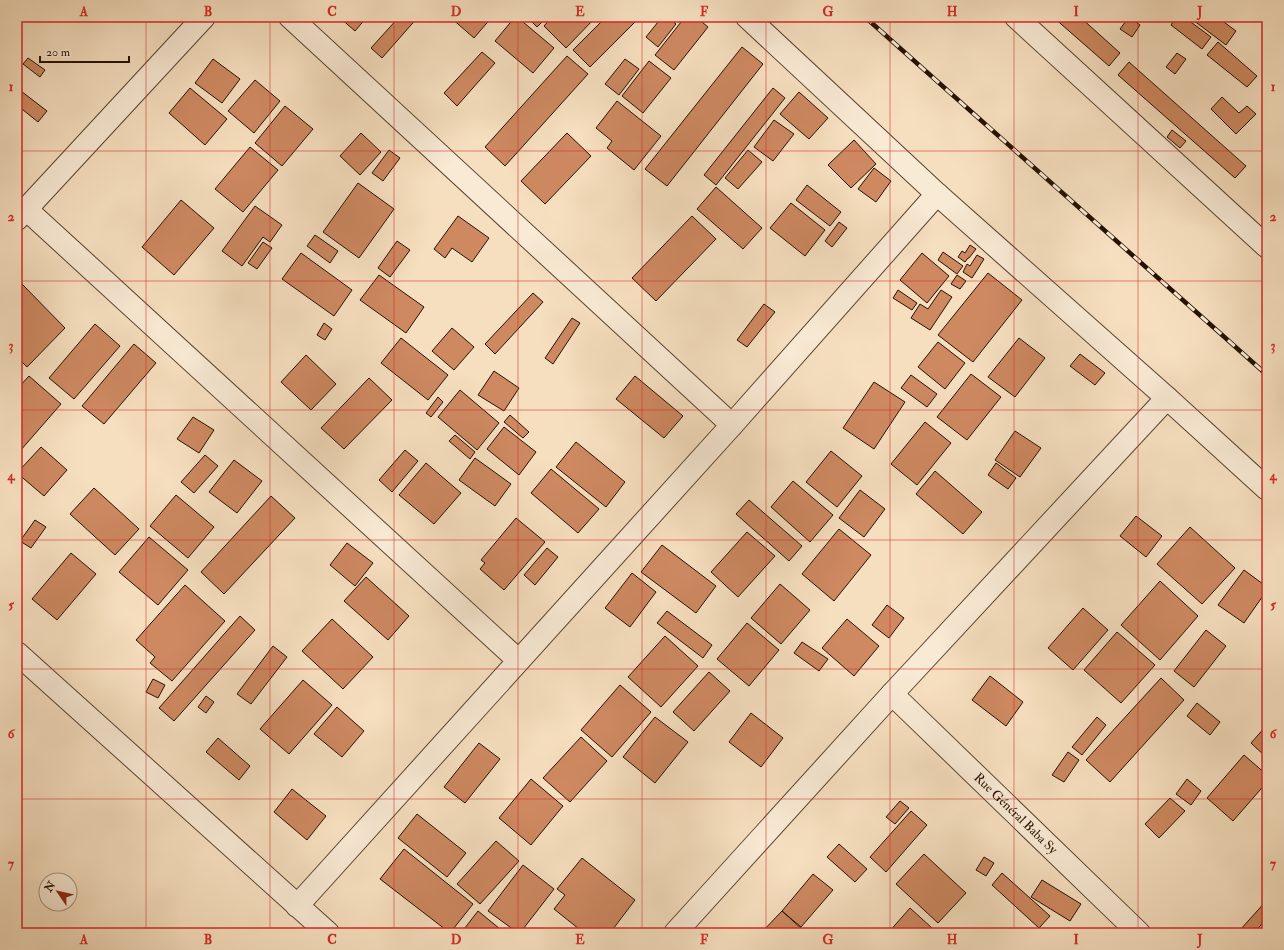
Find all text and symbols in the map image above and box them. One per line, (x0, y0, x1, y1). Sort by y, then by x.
text: A (79, 4, 89, 20)
text: B (204, 4, 212, 20)
text: C (327, 4, 337, 20)
text: D (451, 4, 462, 20)
text: E (575, 4, 585, 20)
text: F (700, 4, 709, 20)
text: G (823, 4, 834, 20)
text: H (947, 4, 958, 20)
text: I (1073, 4, 1079, 20)
text: J (1196, 4, 1203, 21)
scale bar (40, 38, 129, 64)
text: 20 m (46, 45, 71, 60)
text: 1 (9, 79, 14, 95)
text: 1 (1271, 79, 1276, 95)
text: 2 (8, 209, 15, 225)
text: 2 (1270, 209, 1277, 225)
text: 3 (9, 338, 14, 354)
text: 3 (1271, 338, 1276, 354)
text: 4 (6, 468, 15, 484)
text: 4 (1268, 468, 1277, 484)
text: 5 (8, 597, 14, 613)
text: 5 (1270, 597, 1276, 613)
text: 6 (8, 726, 16, 742)
text: 6 (1270, 726, 1278, 742)
street label: Rue Général Baba Sy (970, 770, 1061, 859)
text: 7 (8, 856, 15, 872)
text: 7 (1270, 856, 1277, 872)
north arrow (38, 872, 78, 912)
text: N (41, 878, 59, 895)
text: A (79, 932, 89, 948)
text: B (204, 932, 212, 948)
text: C (327, 932, 337, 948)
text: D (451, 932, 462, 948)
text: E (575, 932, 585, 948)
text: F (700, 932, 709, 948)
text: G (823, 932, 834, 948)
text: H (947, 932, 958, 948)
text: I (1073, 932, 1079, 948)
text: J (1196, 932, 1203, 949)

